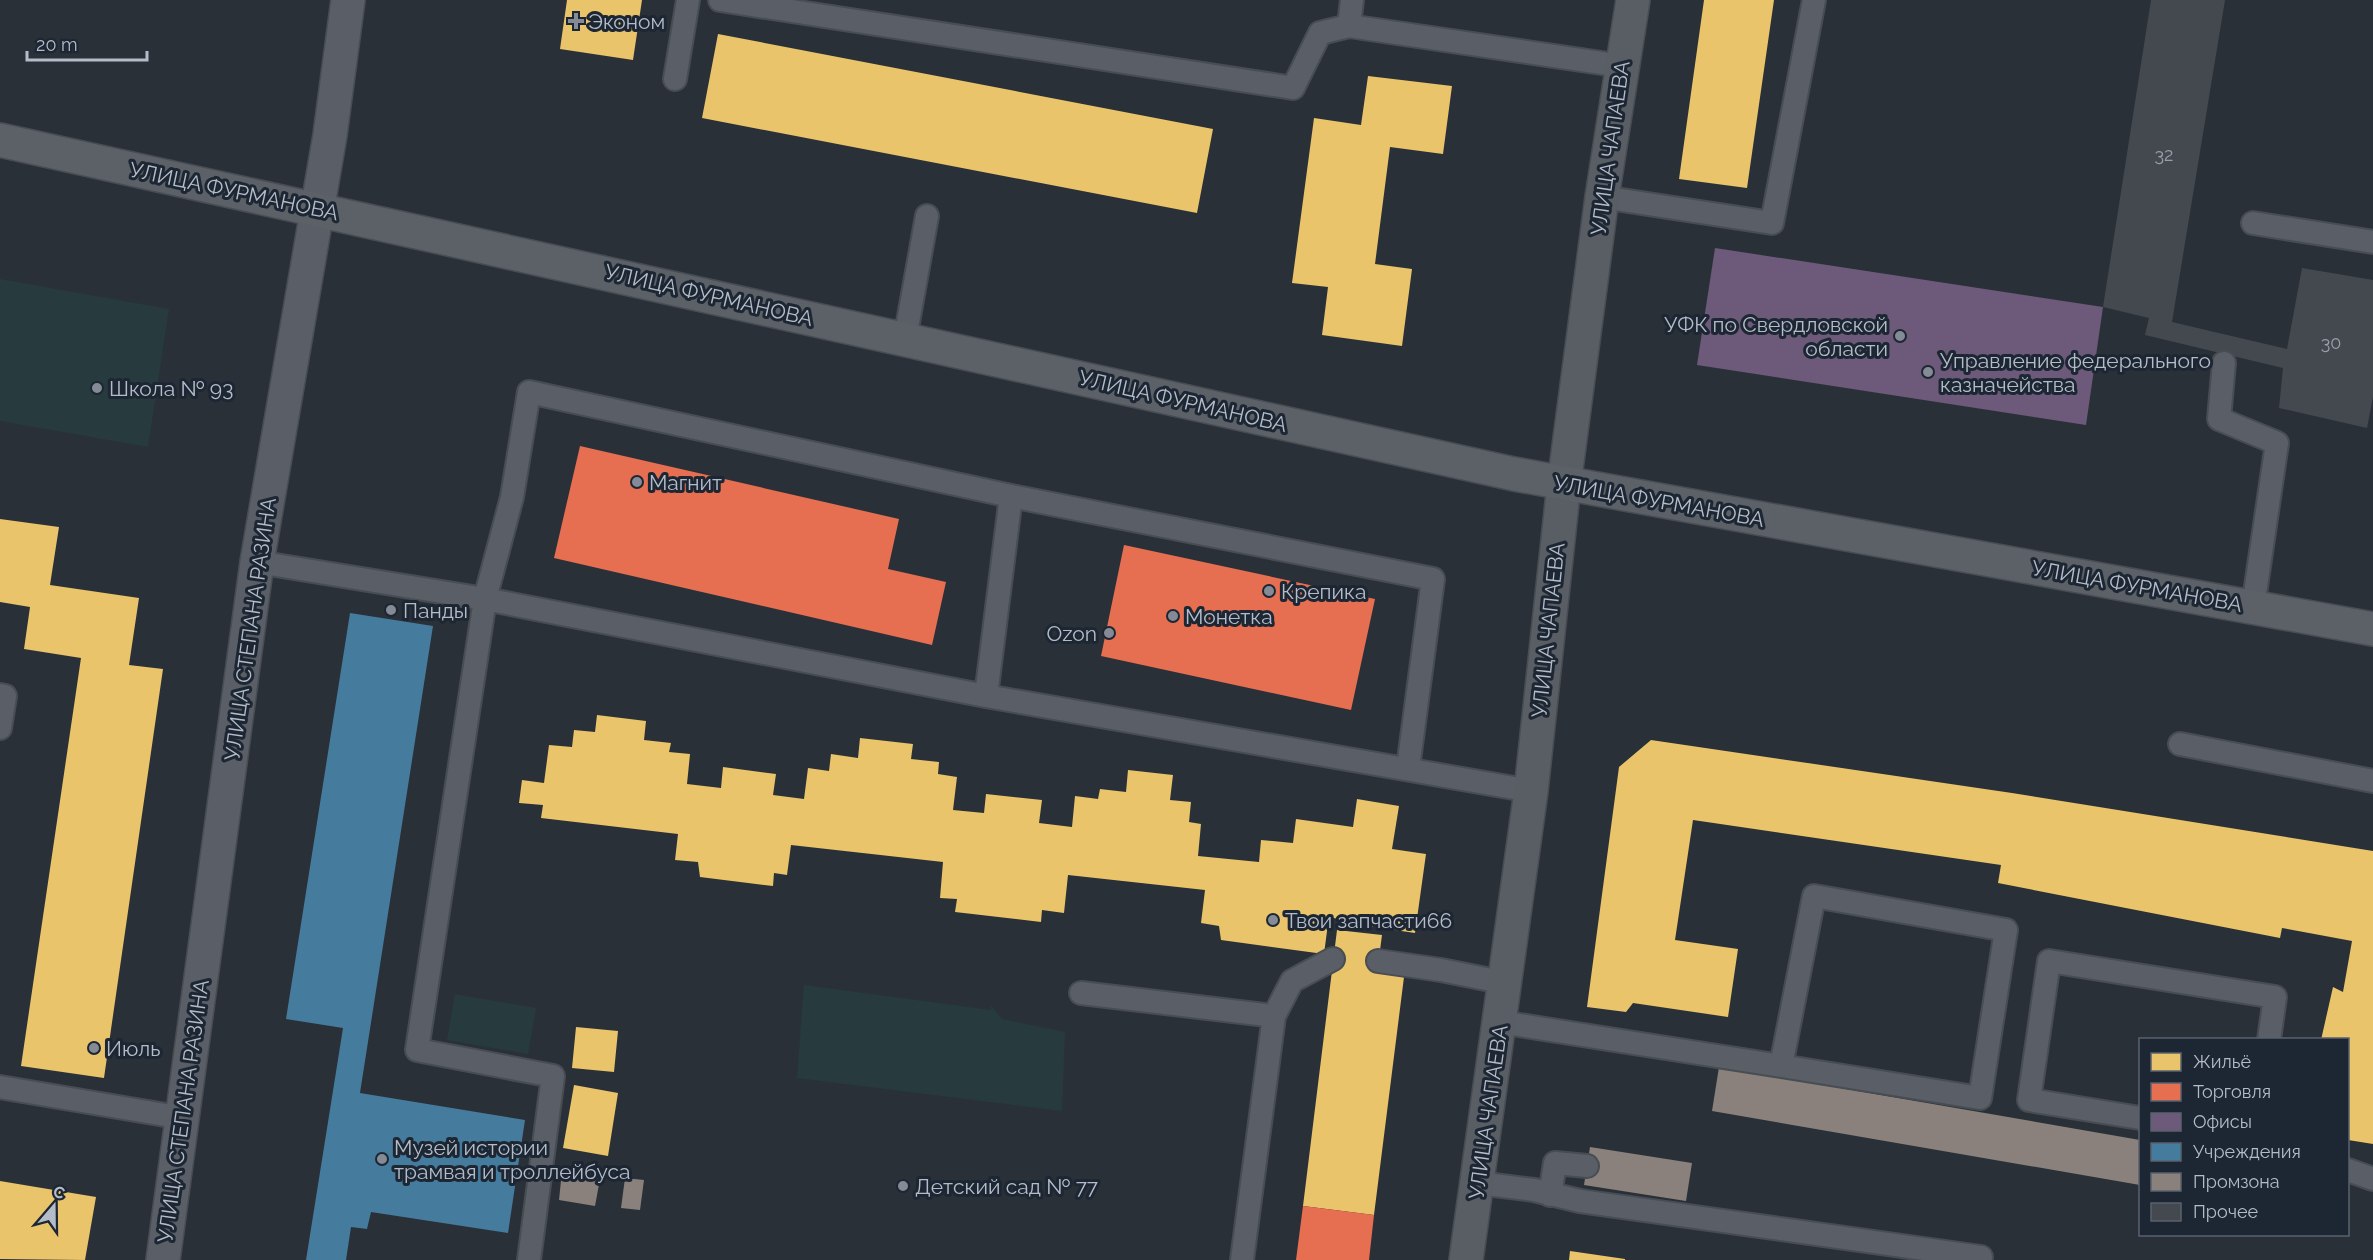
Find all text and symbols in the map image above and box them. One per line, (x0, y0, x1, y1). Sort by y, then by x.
place label: Эконом (588, 9, 665, 34)
marker: Эконом (569, 14, 583, 28)
scale bar (27, 24, 147, 62)
text: 20 m (36, 34, 78, 55)
street label: УЛИЦА ЧАПАЕВА (1585, 59, 1635, 237)
house number: 32 (2155, 144, 2174, 165)
street label: УЛИЦА ФУРМАНОВА (127, 157, 341, 225)
street label: УЛИЦА ФУРМАНОВА (602, 259, 816, 331)
place label: УФК по Свердловской области (1664, 312, 1888, 361)
marker: УФК по Свердловской области (1893, 329, 1907, 343)
house number: 30 (2321, 332, 2341, 353)
place label: Управление федерального казначейства (1940, 348, 2211, 397)
street label: УЛИЦА ФУРМАНОВА (1076, 365, 1290, 437)
marker: Управление федерального казначейства (1921, 365, 1935, 379)
place label: Школа № 93 (109, 376, 233, 401)
marker: Школа № 93 (90, 381, 104, 395)
place label: Магнит (649, 470, 722, 495)
street label: УЛИЦА ФУРМАНОВА (1552, 470, 1766, 532)
marker: Магнит (630, 475, 644, 489)
street label: УЛИЦА СТЕПАНА РАЗИНА (219, 496, 281, 762)
street label: УЛИЦА ЧАПАЕВА (1526, 541, 1570, 719)
street label: УЛИЦА ФУРМАНОВА (2030, 555, 2244, 617)
place label: Крепика (1281, 579, 1366, 604)
marker: Крепика (1262, 584, 1276, 598)
place label: Панды (403, 598, 468, 623)
marker: Панды (384, 603, 398, 617)
place label: Монетка (1185, 604, 1273, 629)
marker: Монетка (1166, 609, 1180, 623)
place label: Ozon (1046, 621, 1097, 646)
marker: Ozon (1102, 626, 1116, 640)
place label: Твои запчасти66 (1285, 908, 1452, 933)
marker: Твои запчасти66 (1266, 913, 1280, 927)
street label: УЛИЦА СТЕПАНА РАЗИНА (152, 978, 214, 1244)
street label: УЛИЦА ЧАПАЕВА (1463, 1023, 1513, 1201)
place label: Июль (106, 1036, 161, 1061)
legend (2139, 1038, 2349, 1236)
marker: Июль (87, 1041, 101, 1055)
text: Жильё (2193, 1051, 2251, 1072)
text: Торговля (2193, 1081, 2271, 1102)
text: Офисы (2193, 1111, 2252, 1132)
place label: Музей истории трамвая и троллейбуса (394, 1135, 630, 1184)
text: Учреждения (2193, 1141, 2301, 1162)
marker: Музей истории трамвая и троллейбуса (375, 1152, 389, 1166)
text: Промзона (2193, 1171, 2280, 1192)
place label: Детский сад № 77 (915, 1174, 1099, 1199)
north arrow (24, 1176, 84, 1236)
marker: Детский сад № 77 (896, 1179, 910, 1193)
text: С (51, 1182, 67, 1203)
text: Прочее (2193, 1201, 2259, 1222)

